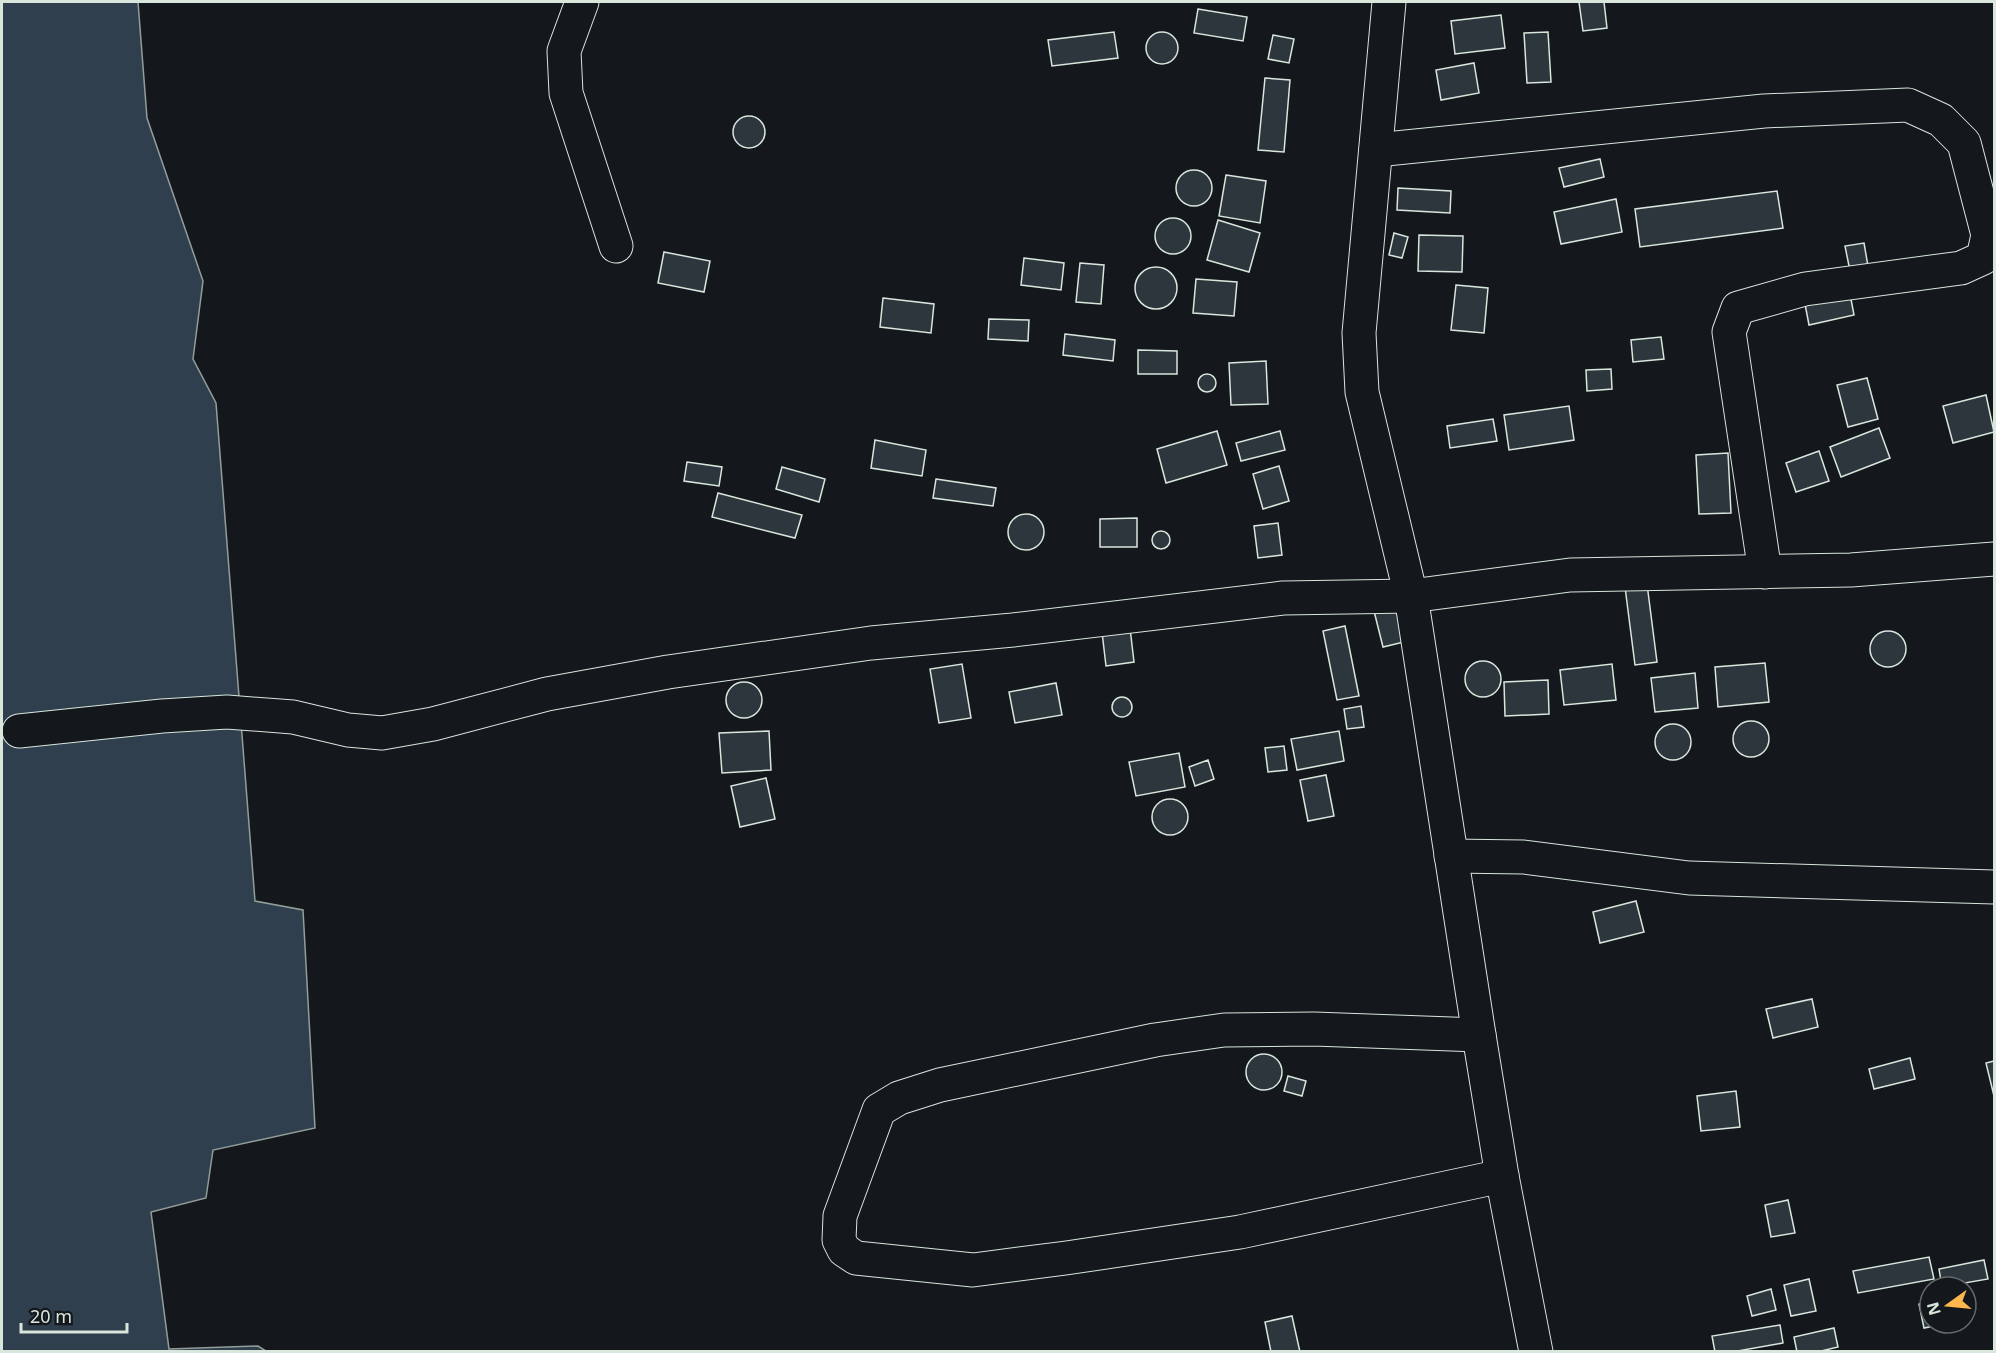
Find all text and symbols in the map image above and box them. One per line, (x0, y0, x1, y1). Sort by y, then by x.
north arrow (1918, 1275, 1978, 1335)
scale bar (21, 1296, 128, 1334)
text: N (1921, 1300, 1946, 1318)
text: 20 m (30, 1304, 72, 1328)

